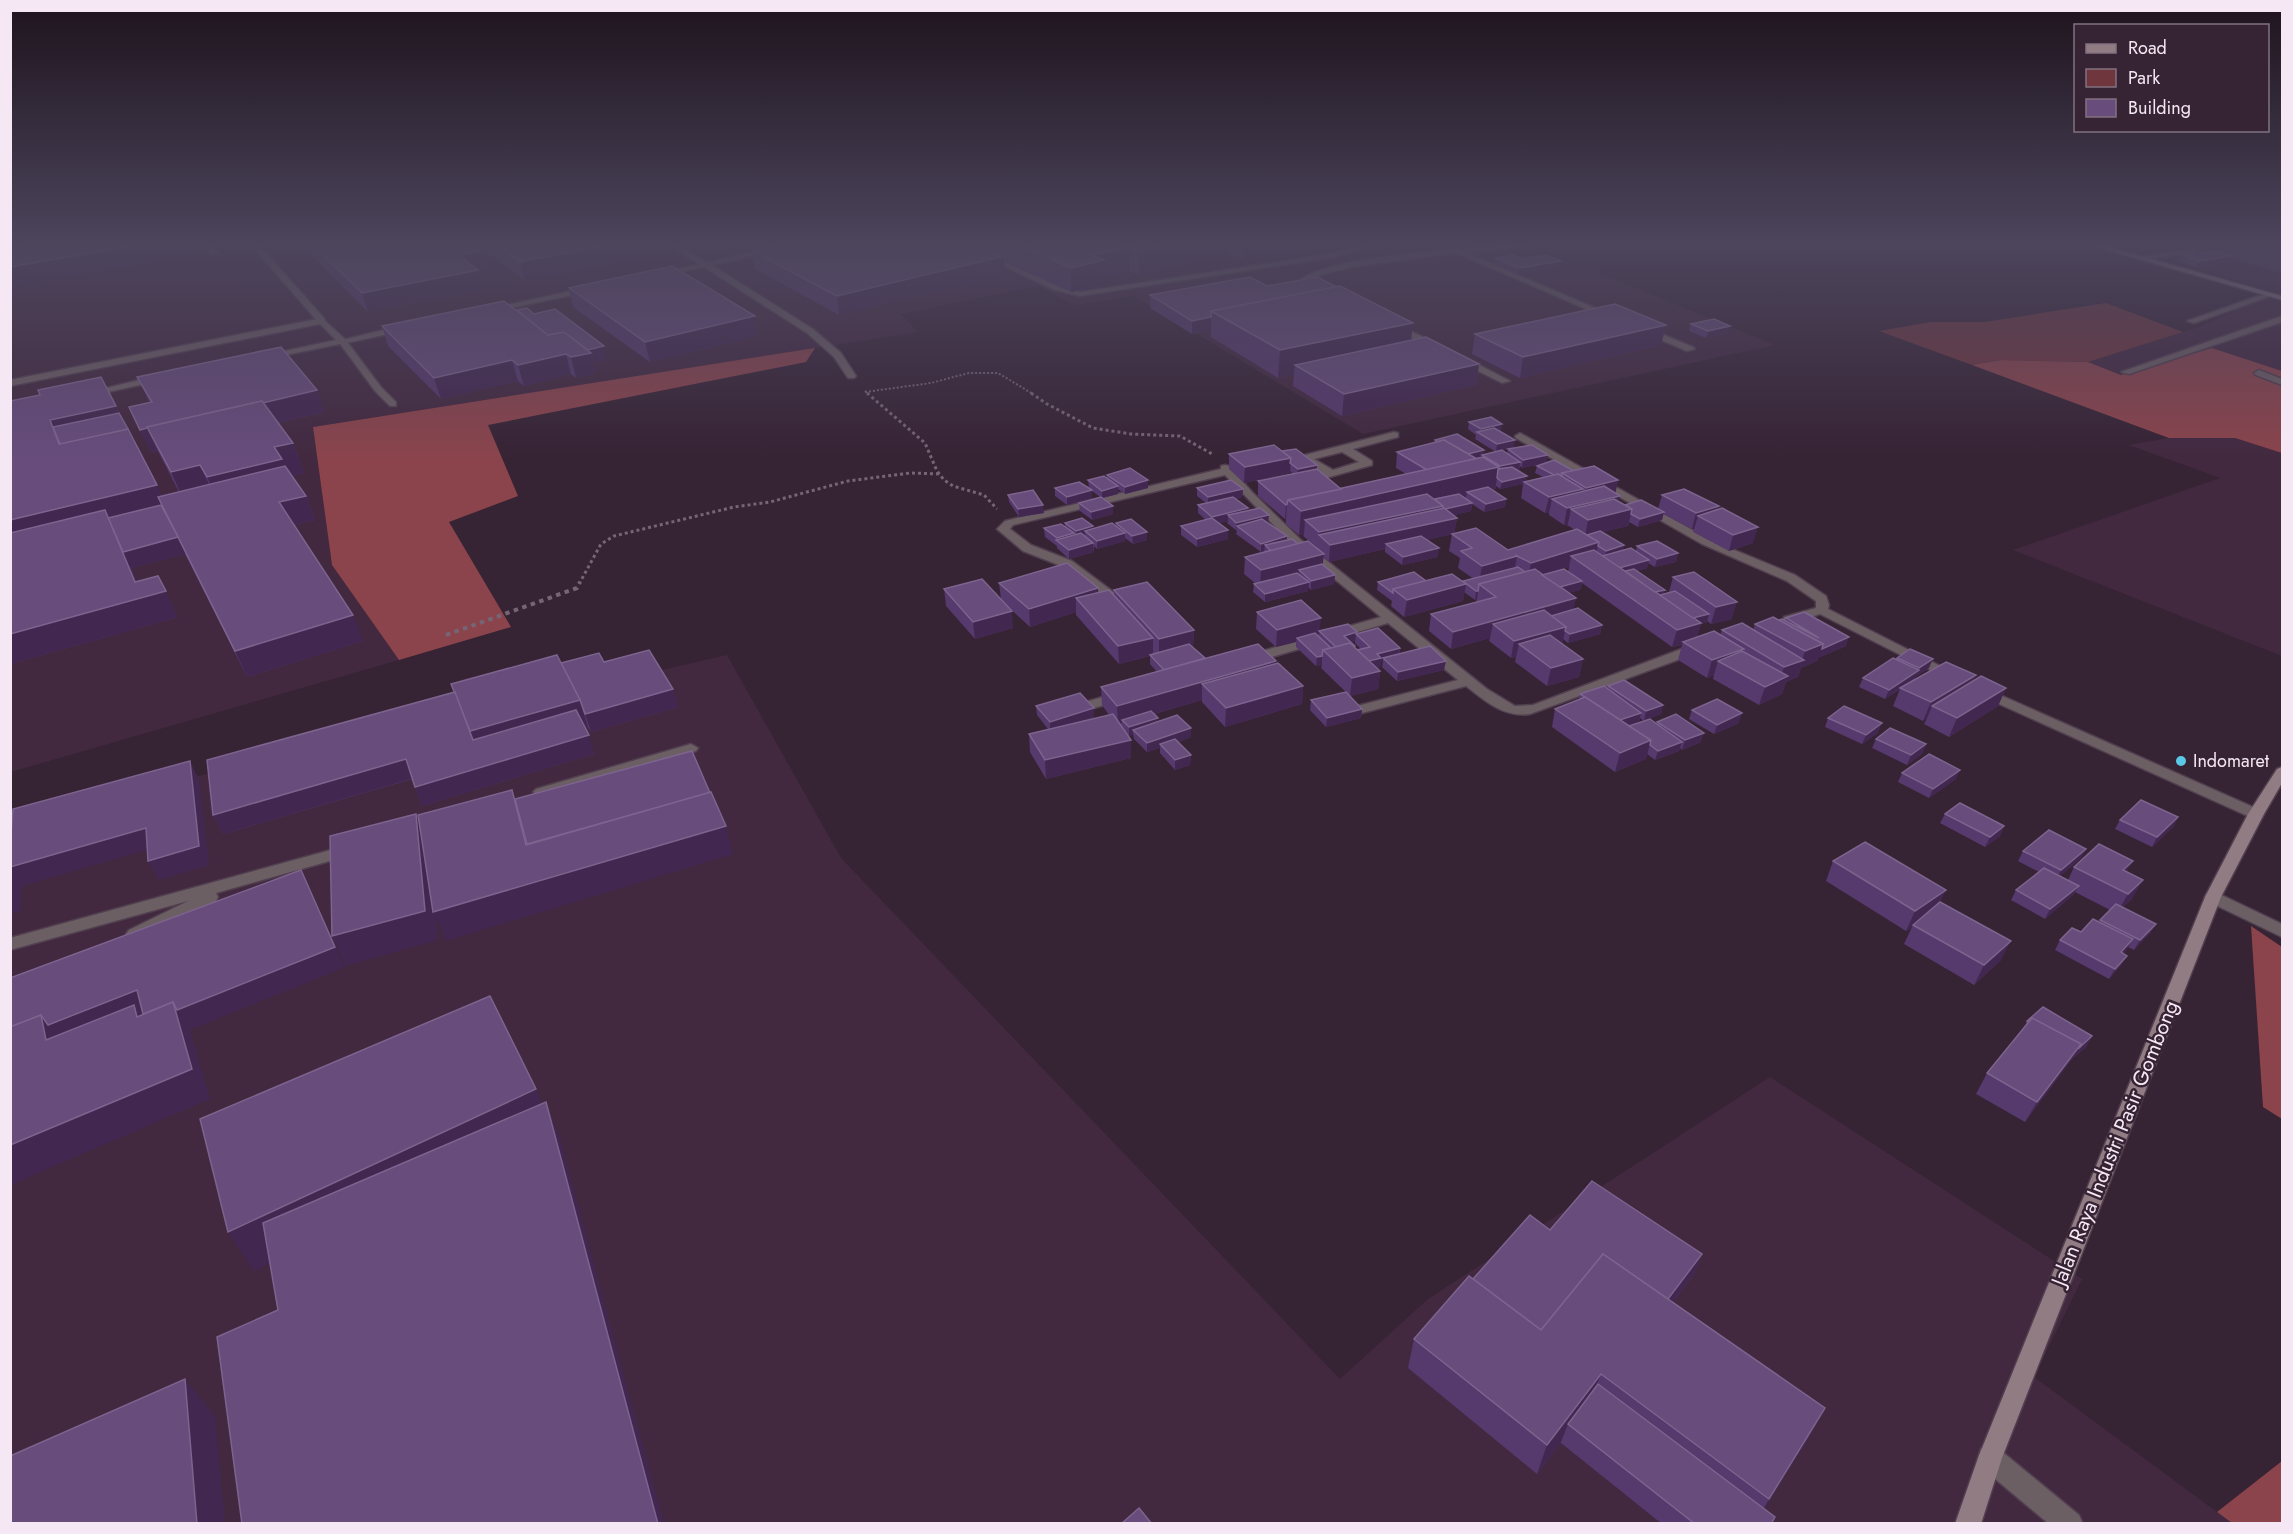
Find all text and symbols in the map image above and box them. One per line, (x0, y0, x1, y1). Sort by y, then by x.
legend (2074, 24, 2269, 132)
text: Road (2128, 35, 2167, 61)
text: Park (2128, 65, 2160, 91)
text: Building (2128, 95, 2191, 121)
place label: Indomaret (2193, 748, 2270, 774)
marker: Indomaret (2174, 754, 2188, 768)
street label: Jalan Raya Industri Pasir Gombong (2043, 996, 2186, 1293)

